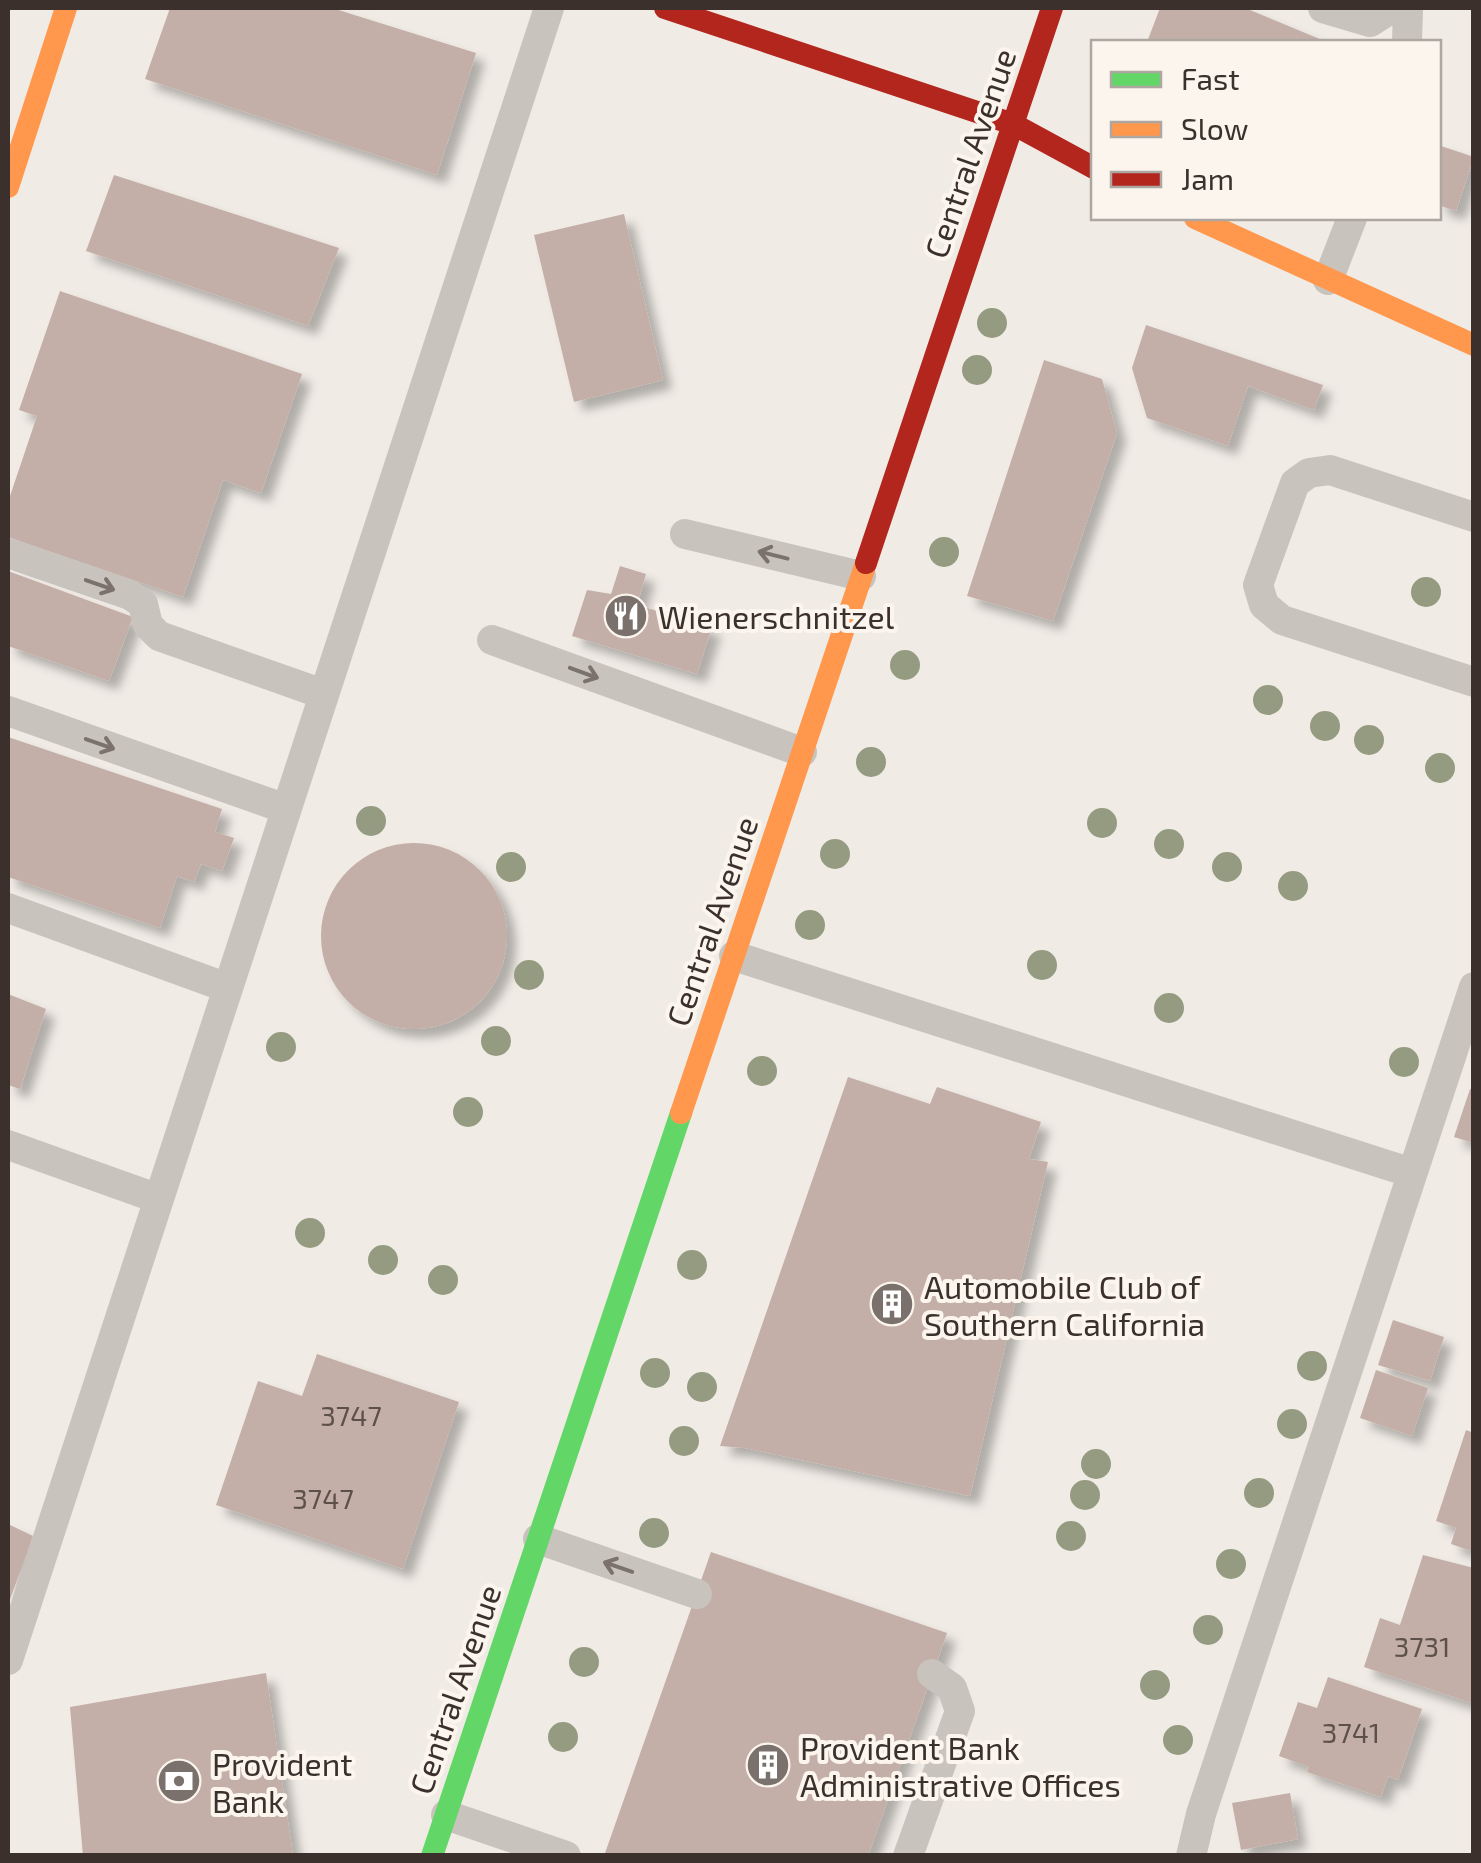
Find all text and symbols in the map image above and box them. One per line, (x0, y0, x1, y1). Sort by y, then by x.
legend (1091, 40, 1441, 220)
street label: Central Avenue (915, 43, 1023, 263)
text: Fast (1181, 60, 1240, 96)
text: Slow (1181, 110, 1248, 146)
text: Jam (1181, 160, 1234, 196)
one-way arrow (758, 545, 790, 563)
one-way arrow (83, 577, 115, 595)
restaurant icon: Wienerschnitzel (603, 593, 649, 639)
place label: Wienerschnitzel (658, 597, 895, 635)
one-way arrow (567, 665, 598, 683)
one-way arrow (83, 736, 115, 754)
street label: Central Avenue (657, 811, 765, 1031)
place label: Automobile Club of Southern California (924, 1267, 1205, 1342)
building icon: Automobile Club of Southern California (869, 1281, 915, 1327)
house number: 3747 (320, 1398, 382, 1432)
house number: 3747 (292, 1481, 354, 1515)
one-way arrow (602, 1556, 634, 1574)
street label: Central Avenue (400, 1579, 508, 1799)
house number: 3731 (1394, 1629, 1450, 1663)
house number: 3741 (1322, 1715, 1380, 1749)
place label: Provident Bank Administrative Offices (800, 1728, 1121, 1803)
building icon: Provident Bank Administrative Offices (745, 1742, 791, 1788)
place label: Provident Bank (212, 1744, 352, 1819)
bank icon: Provident Bank (156, 1758, 202, 1804)

